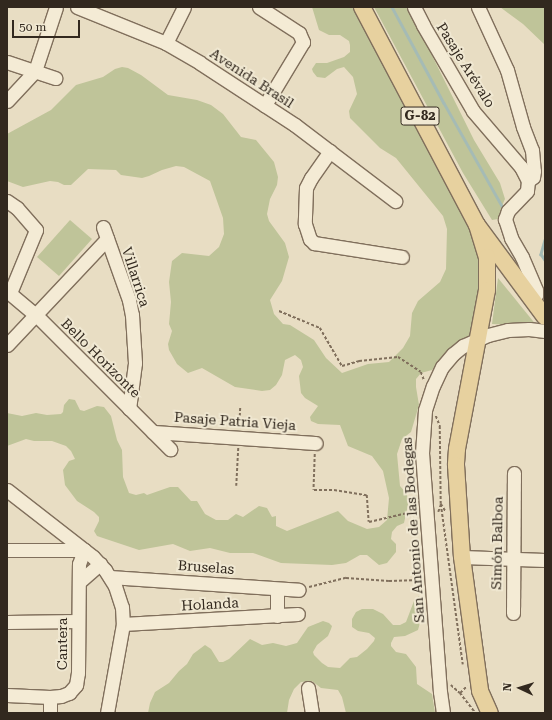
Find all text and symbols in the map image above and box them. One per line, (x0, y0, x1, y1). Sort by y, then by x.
scale bar (14, 12, 82, 38)
street label: Pasaje Arévalo (433, 19, 499, 111)
text: 50 m (19, 20, 46, 34)
street label: Avenida Brasil (207, 45, 297, 111)
road number: G-82 (400, 105, 440, 127)
street label: Villarrica (118, 245, 154, 309)
street label: Bello Horizonte (58, 315, 144, 401)
street label: Pasaje Patria Vieja (174, 408, 296, 434)
street label: San Antonio de las Bodegas (398, 437, 428, 623)
street label: Simón Balboa (488, 496, 506, 590)
street label: Bruselas (177, 557, 235, 577)
street label: Holanda (181, 594, 239, 614)
street label: Cantera (54, 618, 70, 670)
north arrow (500, 668, 540, 708)
text: N (501, 682, 514, 692)

